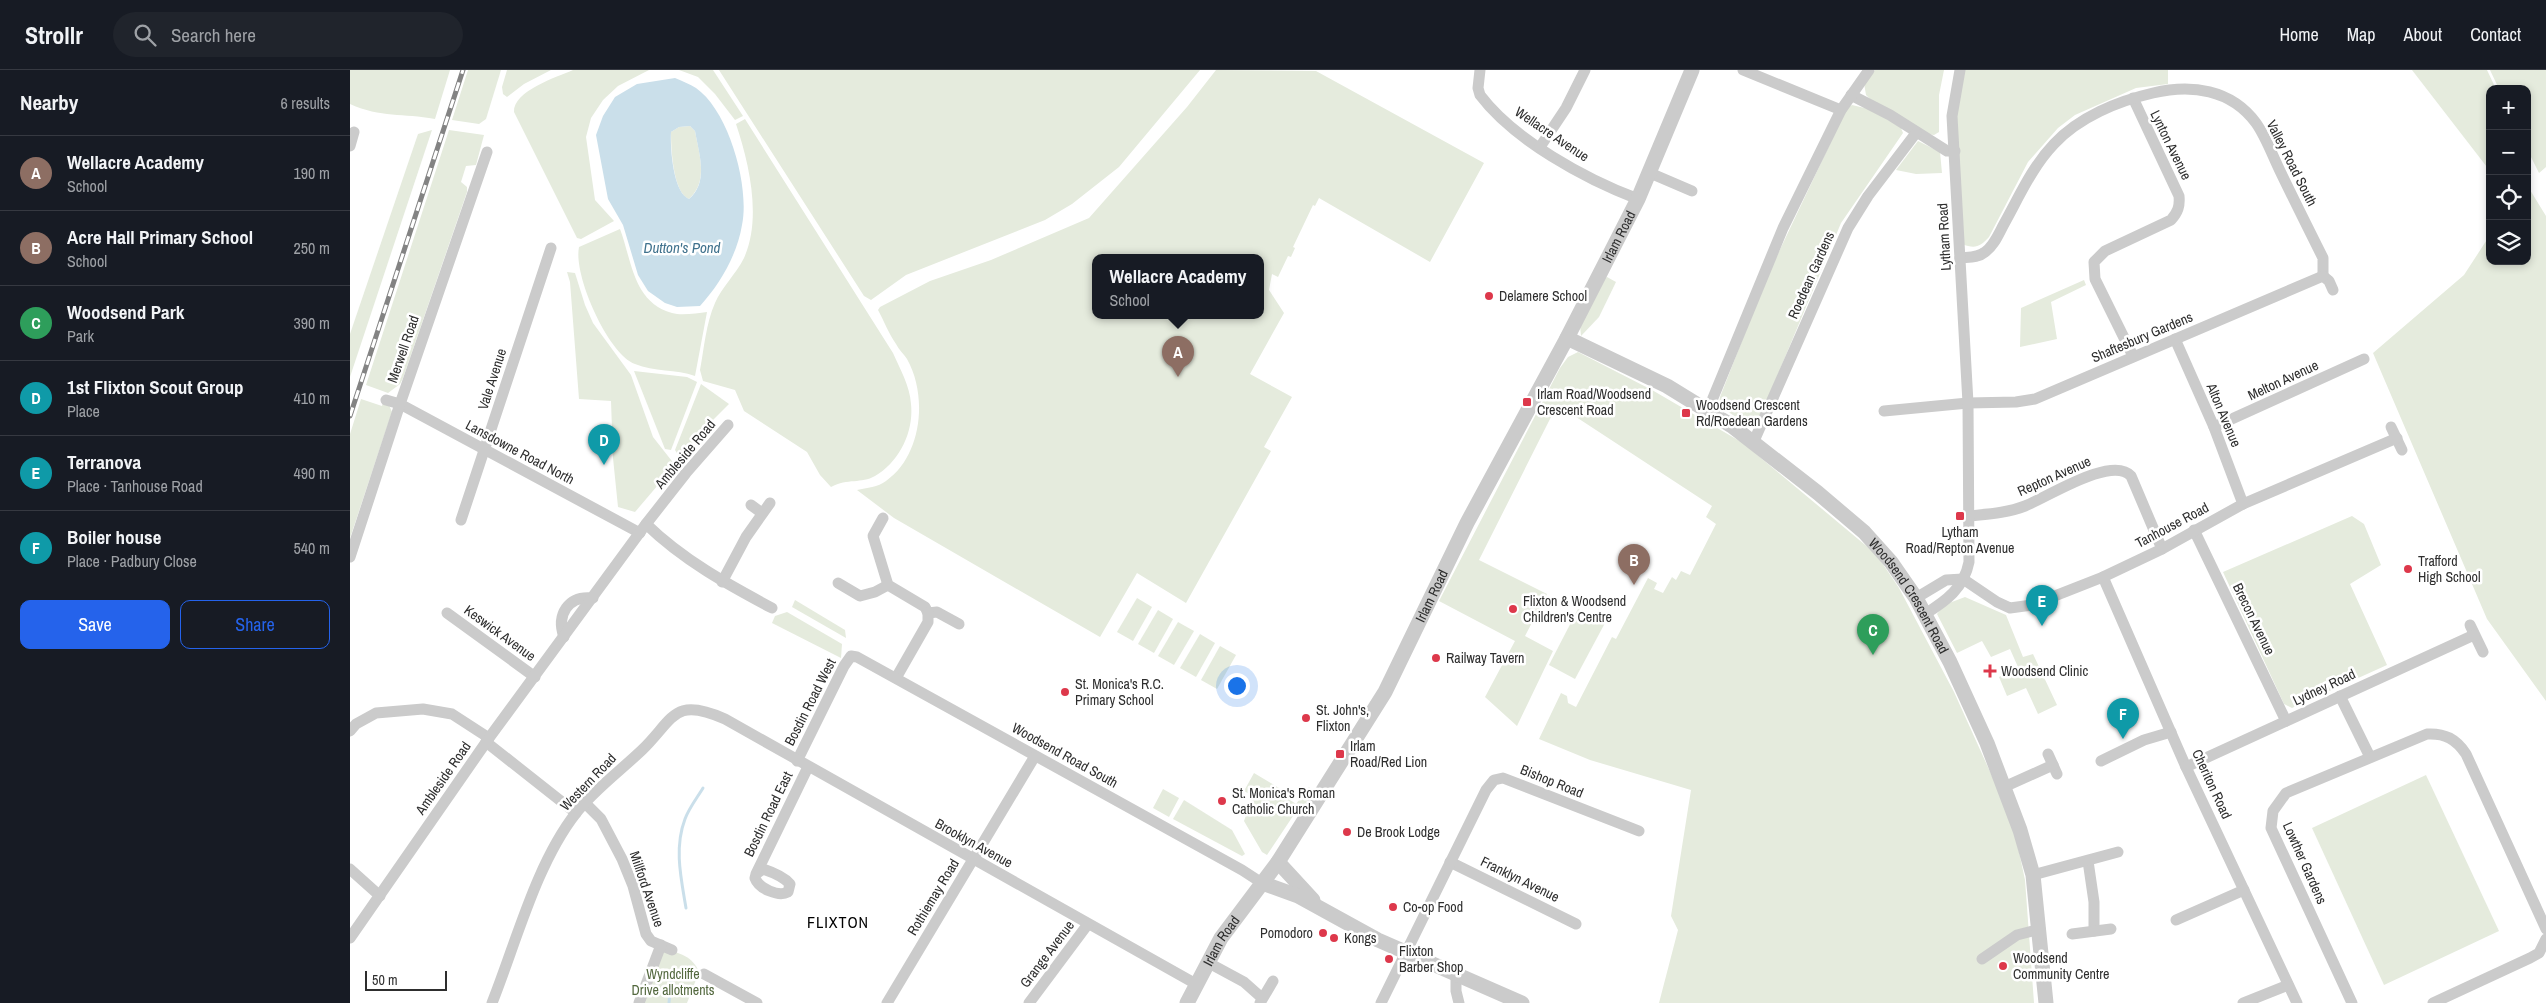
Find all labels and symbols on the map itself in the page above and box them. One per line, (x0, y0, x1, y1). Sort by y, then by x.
street label: Wellacre Avenue (1511, 103, 1593, 165)
street label: Lynton Avenue (2146, 107, 2196, 183)
street label: Valley Road South (2263, 117, 2321, 209)
street label: Lytham Road (1933, 203, 1955, 271)
street label: Irlam Road (1598, 208, 1639, 266)
street label: Roedean Gardens (1784, 228, 1838, 322)
water label: Dutton's Pond (644, 237, 721, 258)
place label: Delamere School (1499, 287, 1587, 305)
marker: Delamere School (1483, 290, 1495, 302)
street label: Shaftesbury Gardens (2089, 307, 2196, 366)
street label: Merwell Road (383, 313, 423, 385)
pin: A (1162, 336, 1194, 377)
street label: Vale Avenue (474, 346, 510, 412)
street label: Melton Avenue (2245, 356, 2321, 404)
street label: Alton Avenue (2202, 380, 2245, 450)
place label: Irlam Road/Woodsend Crescent Road (1537, 385, 1651, 419)
marker: Irlam Road/Woodsend Crescent Road (1521, 396, 1533, 408)
place label: Woodsend Crescent Rd/Roedean Gardens (1696, 396, 1808, 430)
marker: Woodsend Crescent Rd/Roedean Gardens (1680, 407, 1692, 419)
street label: Lansdowne Road North (463, 416, 577, 488)
street label: Ambleside Road (650, 416, 719, 493)
pin: D (588, 424, 620, 465)
street label: Repton Avenue (2015, 452, 2093, 500)
street label: Tanhouse Road (2132, 498, 2212, 552)
marker: Lytham Road/Repton Avenue (1954, 510, 1966, 522)
place label: Lytham Road/Repton Avenue (1906, 523, 2014, 557)
street label: Woodsend Crescent Road (1863, 536, 1951, 658)
pin: B (1618, 544, 1650, 585)
place label: Trafford High School (2418, 552, 2481, 586)
marker: Trafford High School (2402, 563, 2414, 575)
street label: Irlam Road (1411, 567, 1452, 625)
street label: Brecon Avenue (2229, 580, 2279, 658)
pin: E (2026, 585, 2058, 626)
place label: Flixton & Woodsend Children's Centre (1523, 592, 1626, 626)
street label: Keswick Avenue (461, 601, 539, 665)
marker: Flixton & Woodsend Children's Centre (1507, 603, 1519, 615)
pin: C (1857, 614, 1889, 655)
place label: Railway Tavern (1446, 649, 1525, 667)
marker: Railway Tavern (1430, 652, 1442, 664)
street label: Bosdin Road West (780, 655, 840, 749)
place label: Woodsend Clinic (2001, 662, 2088, 680)
marker: Woodsend Clinic (1983, 664, 1997, 678)
street label: Lydney Road (2290, 665, 2358, 709)
your location (1224, 673, 1250, 699)
place label: St. Monica's R.C. Primary School (1075, 675, 1164, 709)
marker: St. Monica's R.C. Primary School (1059, 686, 1071, 698)
pin: F (2107, 698, 2139, 739)
place label: St. John's, Flixton (1316, 701, 1369, 735)
marker: St. John's, Flixton (1300, 712, 1312, 724)
street label: Woodsend Road South (1009, 718, 1121, 792)
place label: Irlam Road/Red Lion (1350, 737, 1427, 771)
street label: Ambleside Road (411, 738, 475, 819)
street label: Cheriton Road (2188, 746, 2236, 822)
marker: Irlam Road/Red Lion (1334, 748, 1346, 760)
street label: Western Road (556, 749, 620, 815)
street label: Bishop Road (1518, 760, 1586, 802)
street label: Bosdin Road East (740, 768, 796, 860)
place label: St. Monica's Roman Catholic Church (1232, 784, 1335, 818)
marker: St. Monica's Roman Catholic Church (1216, 795, 1228, 807)
street label: Brooklyn Avenue (932, 814, 1016, 872)
street label: Lowther Gardens (2279, 819, 2331, 907)
place label: De Brook Lodge (1357, 823, 1440, 841)
marker: De Brook Lodge (1341, 826, 1353, 838)
street label: Millford Avenue (626, 849, 668, 929)
street label: Franklyn Avenue (1478, 852, 1562, 906)
street label: Rothiemay Road (903, 855, 963, 939)
place label: Co-op Food (1403, 898, 1463, 916)
marker: Co-op Food (1387, 901, 1399, 913)
district label: FLIXTON (807, 911, 869, 933)
street label: Irlam Road (1199, 912, 1244, 969)
street label: Grange Avenue (1016, 917, 1078, 991)
place label: Pomodoro (1260, 924, 1313, 942)
marker: Pomodoro (1317, 927, 1329, 939)
place label: Kongs (1344, 929, 1377, 947)
marker: Kongs (1328, 932, 1340, 944)
place label: Flixton Barber Shop (1399, 942, 1463, 976)
place label: Woodsend Community Centre (2013, 949, 2109, 983)
marker: Flixton Barber Shop (1383, 953, 1395, 965)
marker: Woodsend Community Centre (1997, 960, 2009, 972)
park label: Wyndcliffe Drive allotments (632, 965, 715, 999)
scale bar (365, 968, 448, 991)

